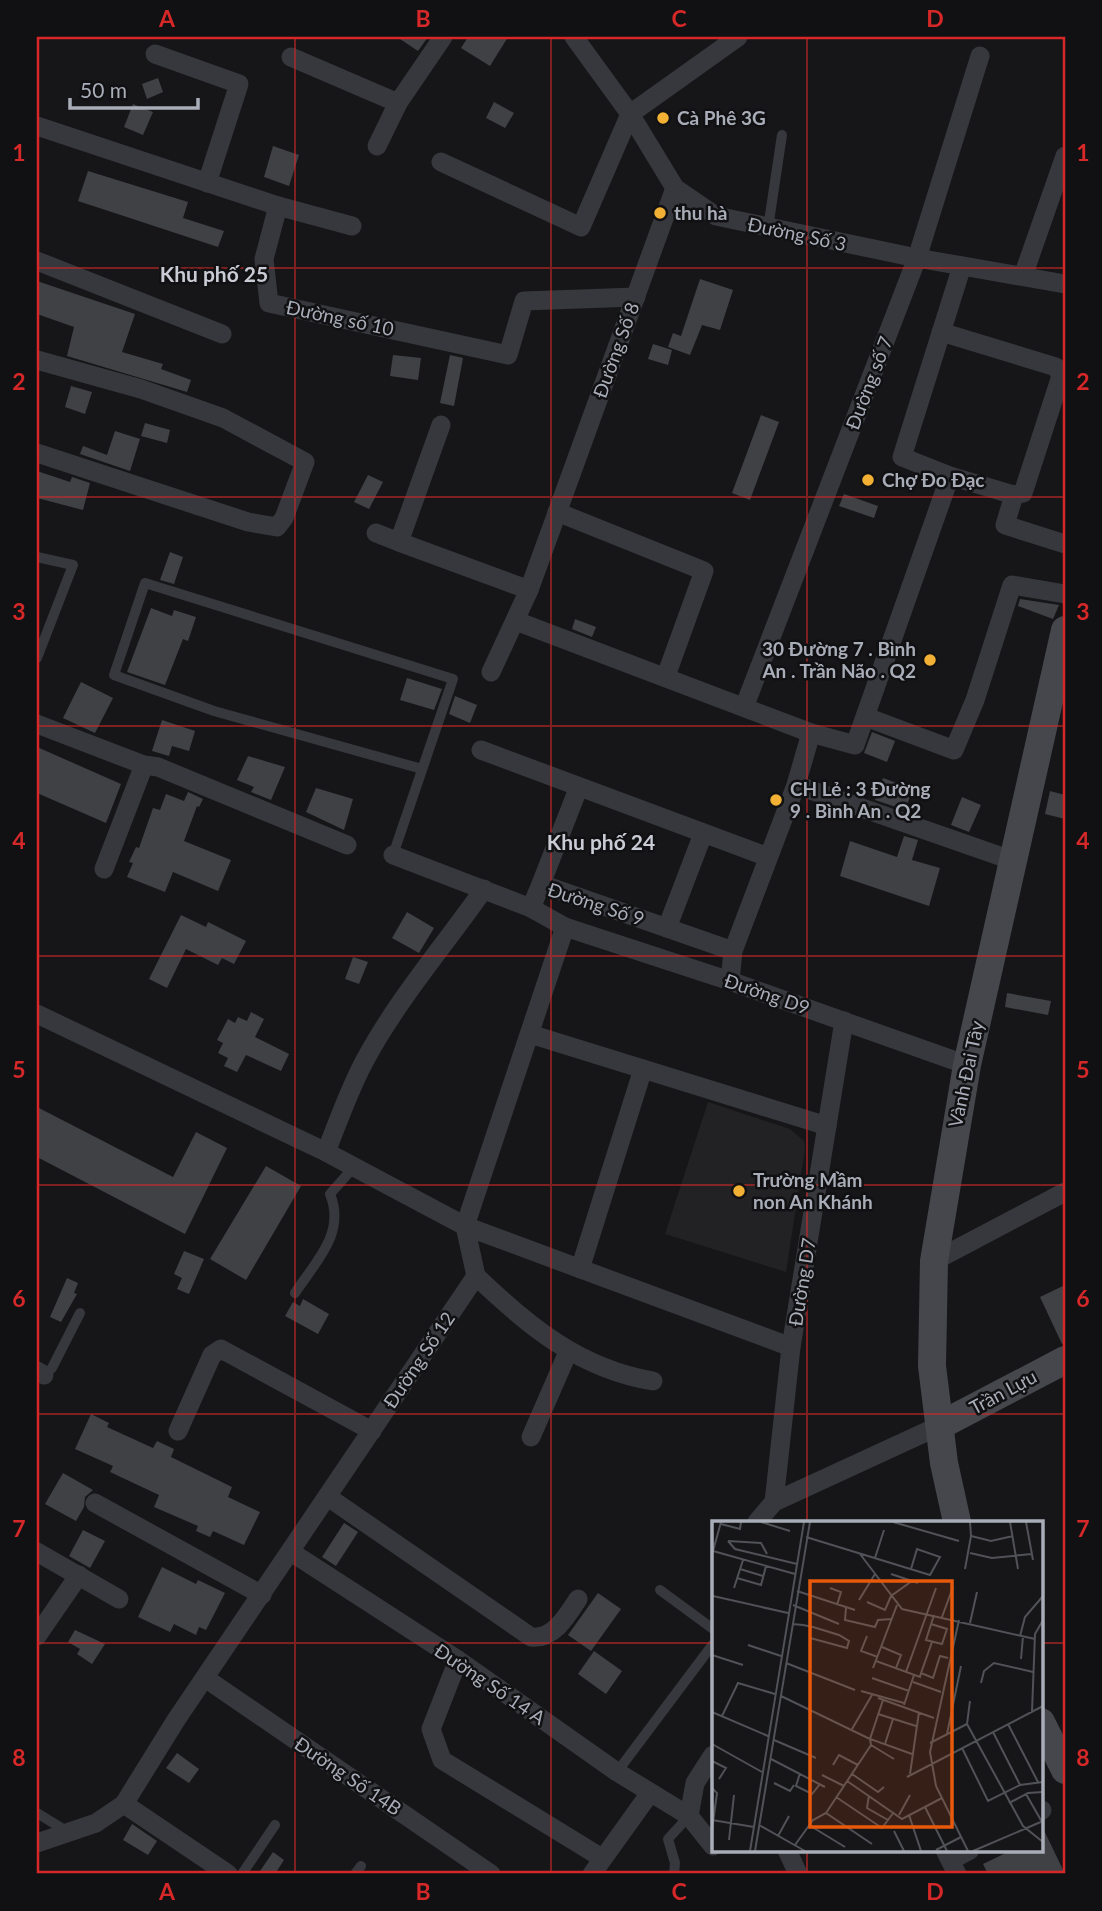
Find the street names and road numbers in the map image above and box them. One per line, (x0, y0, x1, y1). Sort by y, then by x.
street label: Đường Số 3 (746, 212, 849, 255)
street label: Đường số 10 (284, 295, 396, 340)
street label: Đường Số 8 (588, 299, 643, 401)
street label: Đường số 7 (840, 333, 897, 433)
street label: Đường Số 9 (545, 877, 647, 930)
street label: Đường D9 (721, 968, 813, 1019)
street label: Vành Đai Tây (943, 1018, 988, 1129)
street label: Đường D7 (783, 1236, 820, 1328)
street label: Đường Số 12 (378, 1307, 459, 1412)
street label: Trần Lựu (965, 1364, 1040, 1419)
street label: Đường Số 14 A (431, 1638, 550, 1729)
street label: Đường Số 14B (291, 1731, 406, 1820)

